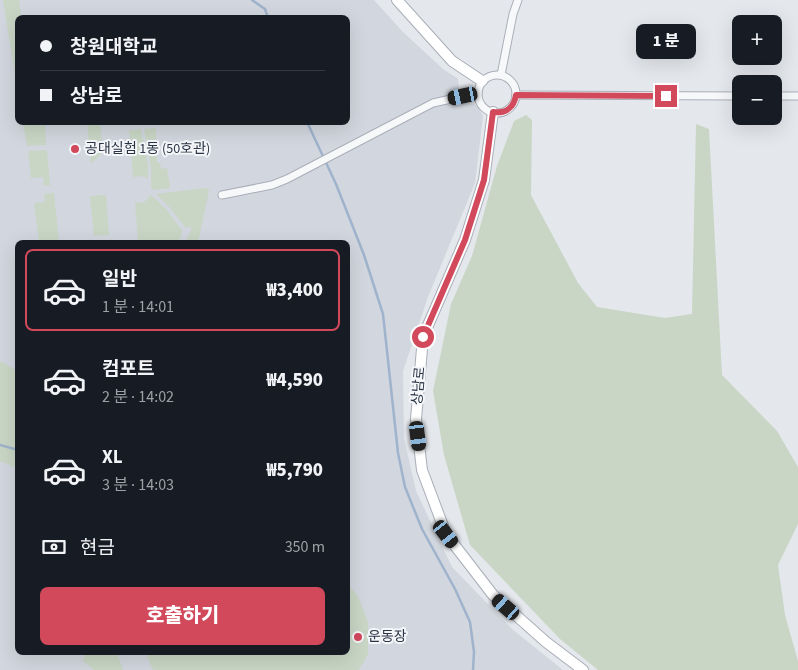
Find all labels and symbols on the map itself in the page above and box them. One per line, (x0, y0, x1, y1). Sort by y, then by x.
callout: 1 분 (636, 23, 696, 58)
route end (655, 85, 677, 107)
car (446, 86, 479, 106)
place label: 공대실험 1동 (50호관) (85, 139, 210, 159)
marker: 공대실험 1동 (50호관) (69, 143, 81, 155)
route start (412, 326, 434, 348)
street label: 상남로 (407, 366, 431, 406)
car (408, 420, 427, 452)
car (430, 518, 461, 550)
car (489, 591, 522, 623)
place label: 운동장 (368, 627, 407, 647)
marker: 운동장 (352, 631, 364, 643)

